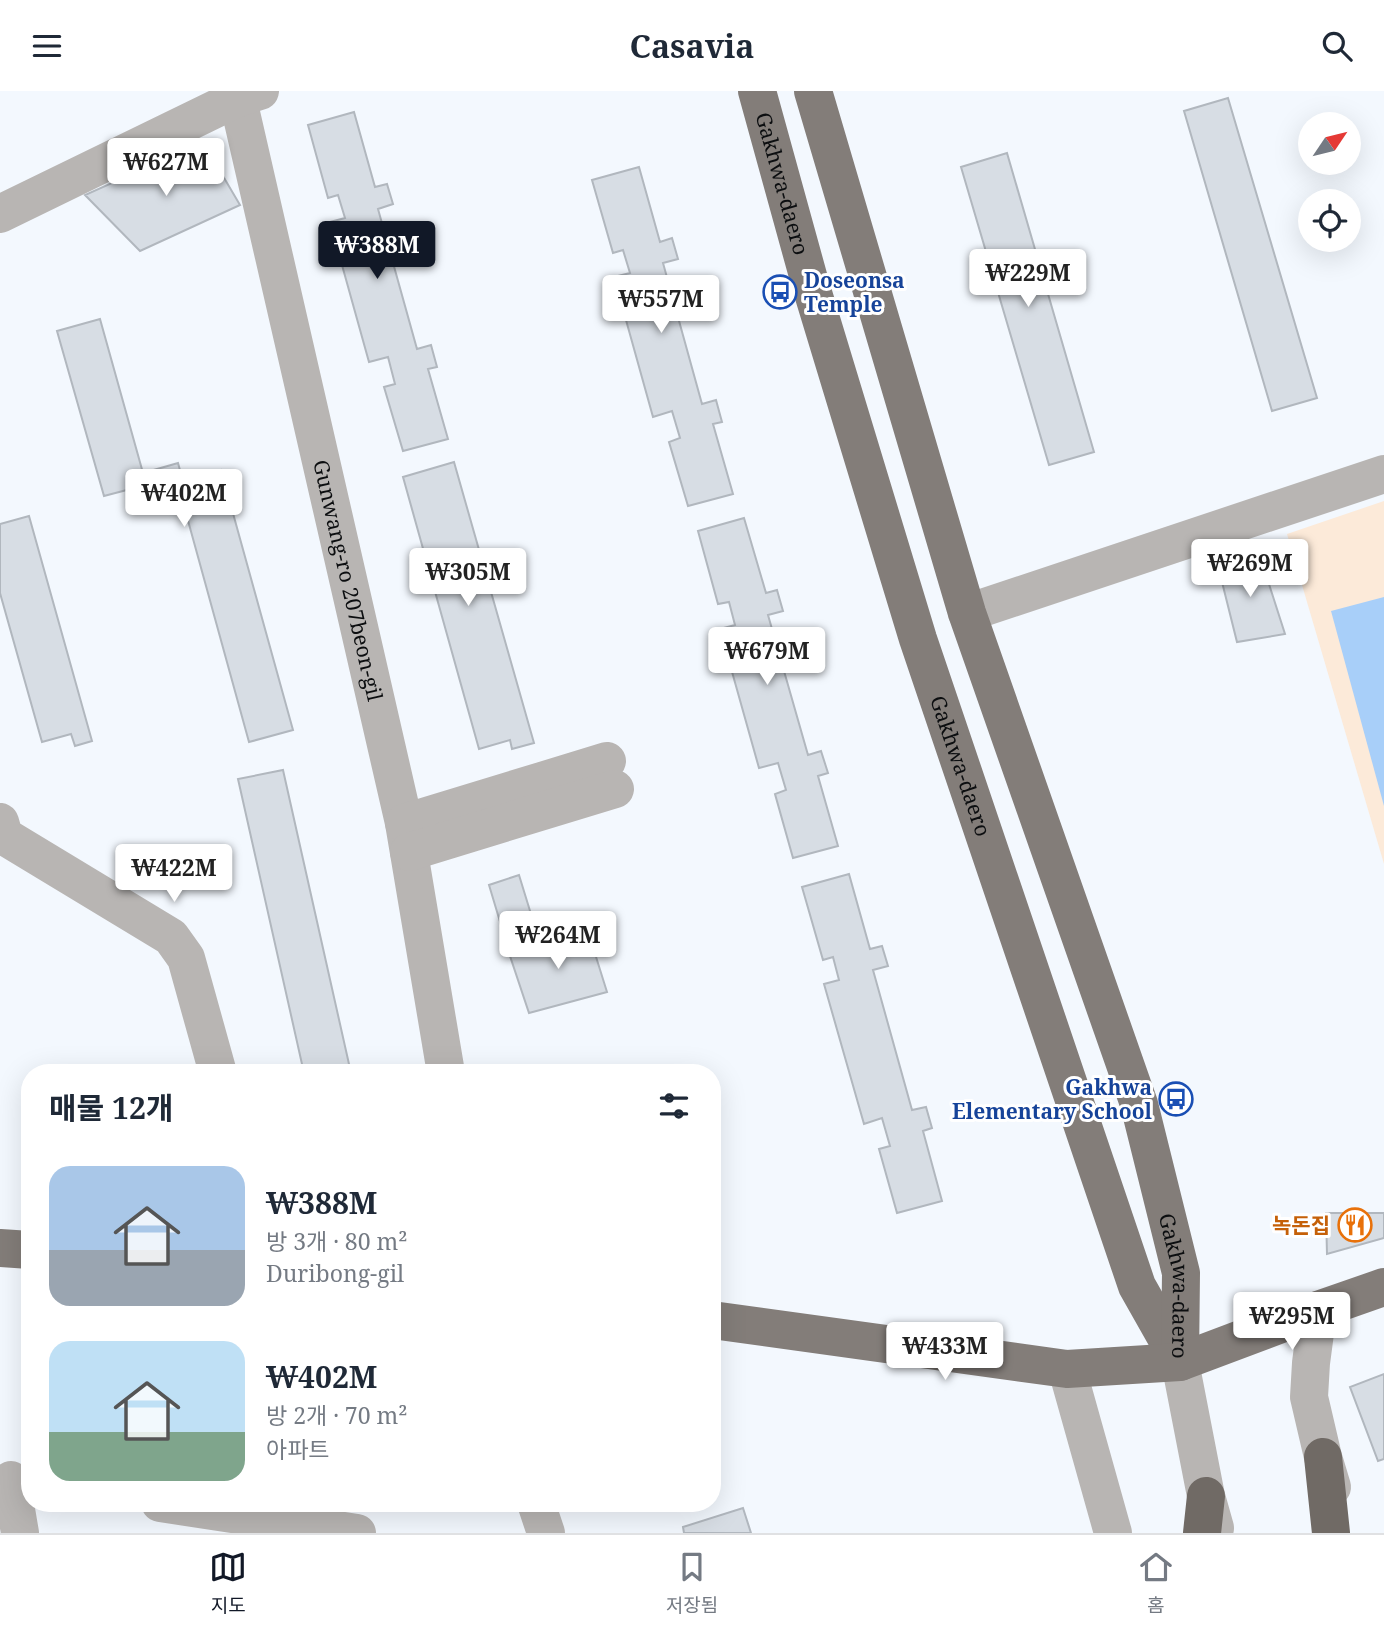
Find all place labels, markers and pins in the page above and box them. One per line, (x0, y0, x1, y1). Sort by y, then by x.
pin: ₩627M (117, 139, 215, 198)
pin: ₩388M (328, 221, 426, 281)
pin: ₩229M (979, 249, 1077, 309)
place label: Doseonsa Temple (804, 266, 905, 318)
bus stop icon: Doseonsa Temple (761, 273, 799, 311)
pin: ₩557M (612, 275, 710, 335)
pin: ₩402M (135, 469, 233, 529)
pin: ₩269M (1201, 539, 1299, 599)
pin: ₩305M (419, 549, 517, 608)
pin: ₩679M (718, 627, 816, 687)
pin: ₩422M (125, 845, 223, 904)
pin: ₩264M (509, 911, 607, 971)
place label: Gakhwa Elementary School (952, 1073, 1153, 1125)
bus stop icon: Gakhwa Elementary School (1157, 1080, 1195, 1118)
restaurant icon: 녹돈집 (1336, 1206, 1374, 1244)
place label: 녹돈집 (1272, 1211, 1330, 1239)
pin: ₩295M (1243, 1293, 1341, 1352)
pin: ₩433M (896, 1323, 994, 1382)

